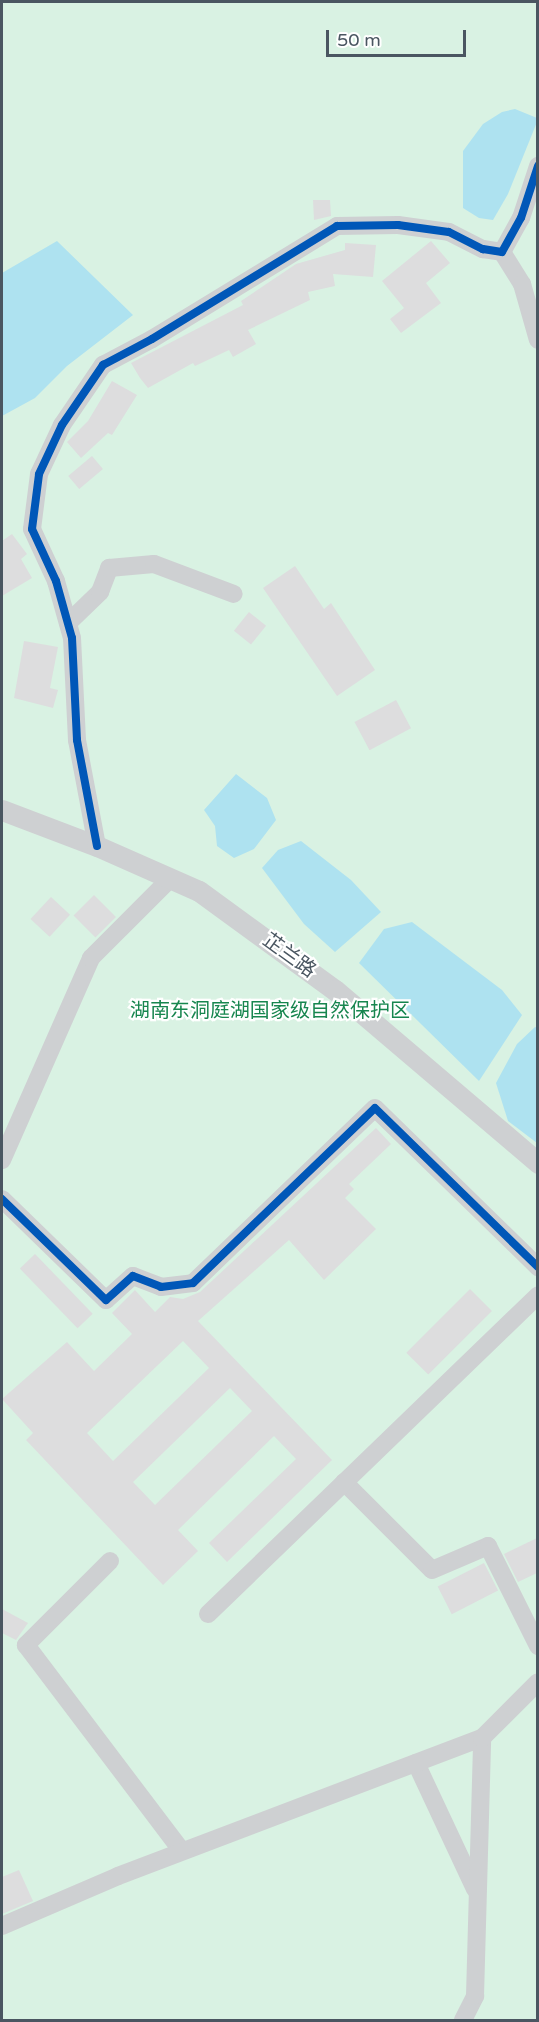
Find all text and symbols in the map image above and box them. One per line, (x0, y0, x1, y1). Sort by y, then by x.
scale bar (329, 18, 468, 56)
text: 50 m (337, 29, 381, 51)
street label: 芷兰路 (258, 929, 320, 983)
park label: 湖南东洞庭湖国家级自然保护区 (130, 999, 410, 1023)

